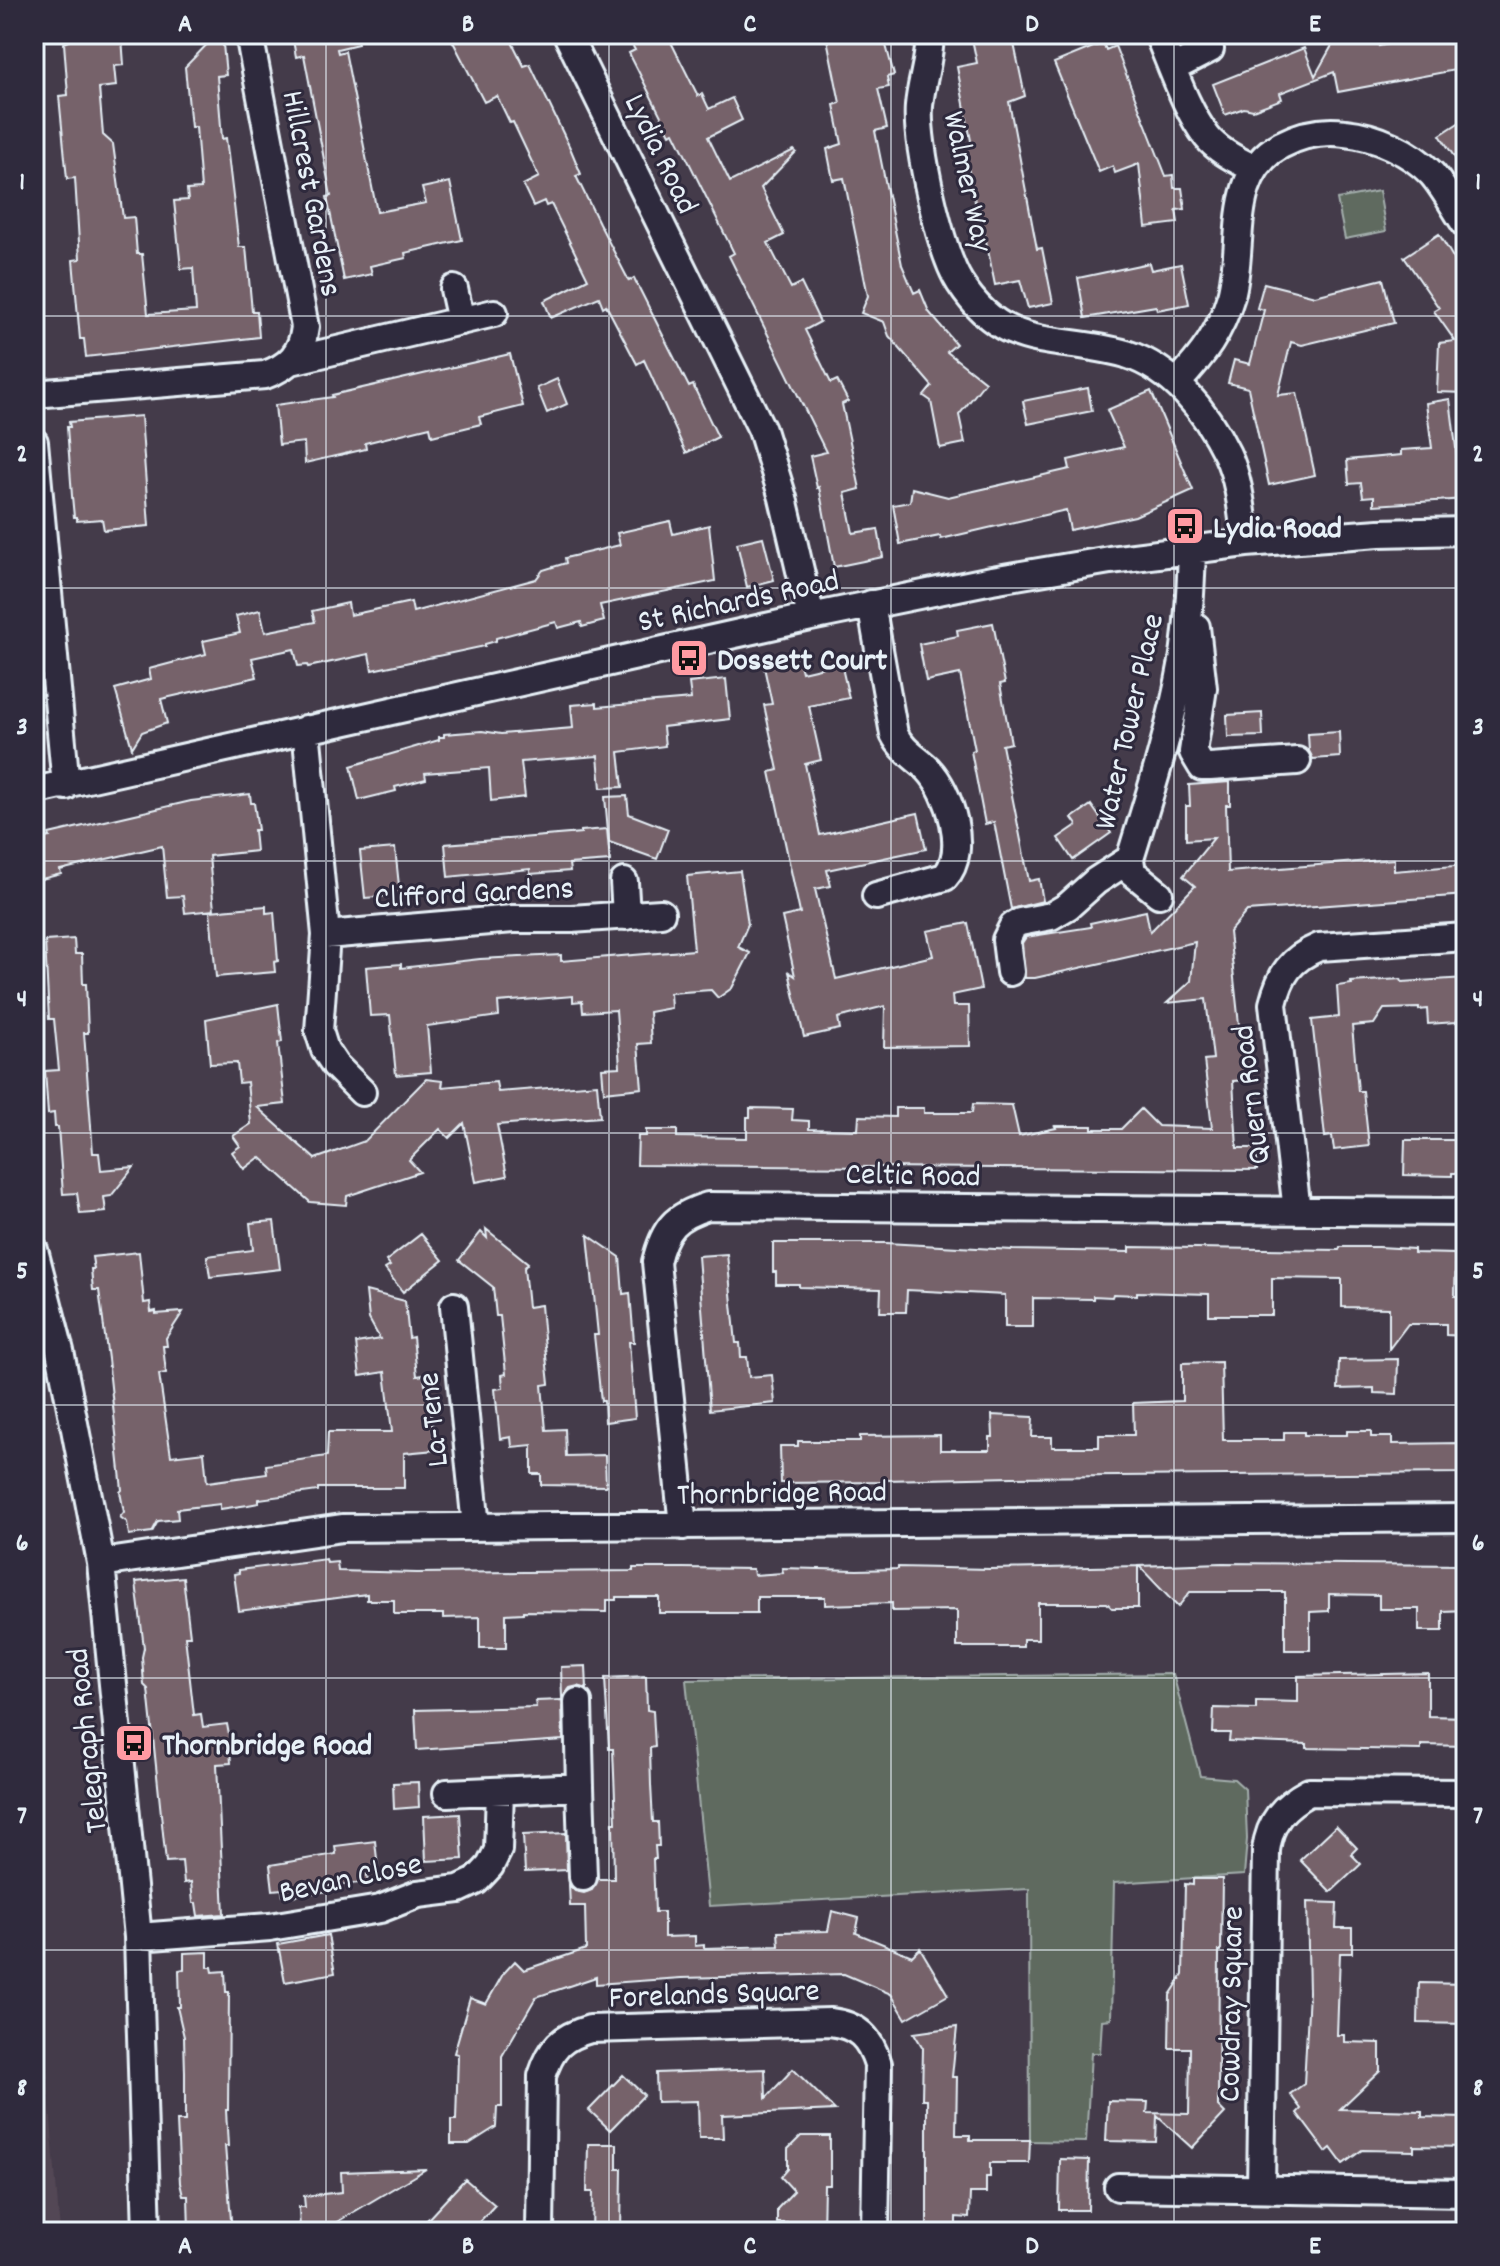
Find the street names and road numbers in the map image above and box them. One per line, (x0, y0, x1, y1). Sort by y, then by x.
street label: Hillcrest Gardens (267, 87, 352, 301)
street label: Lydia Road (610, 87, 707, 223)
street label: Walmer Way (928, 108, 1003, 258)
street label: St Richards Road (634, 560, 844, 648)
street label: Water Tower Place (1085, 609, 1179, 835)
street label: Clifford Gardens (373, 868, 575, 924)
street label: Quern Road (1223, 1022, 1285, 1167)
street label: Celtic Road (845, 1154, 981, 1202)
street label: La-Tene (408, 1370, 464, 1469)
street label: Thornbridge Road (677, 1471, 888, 1521)
street label: Telegraph Road (57, 1646, 123, 1835)
street label: Bevan Close (275, 1843, 427, 1918)
street label: Cowdray Square (1209, 1906, 1259, 2102)
street label: Forelands Square (608, 1970, 820, 2024)

